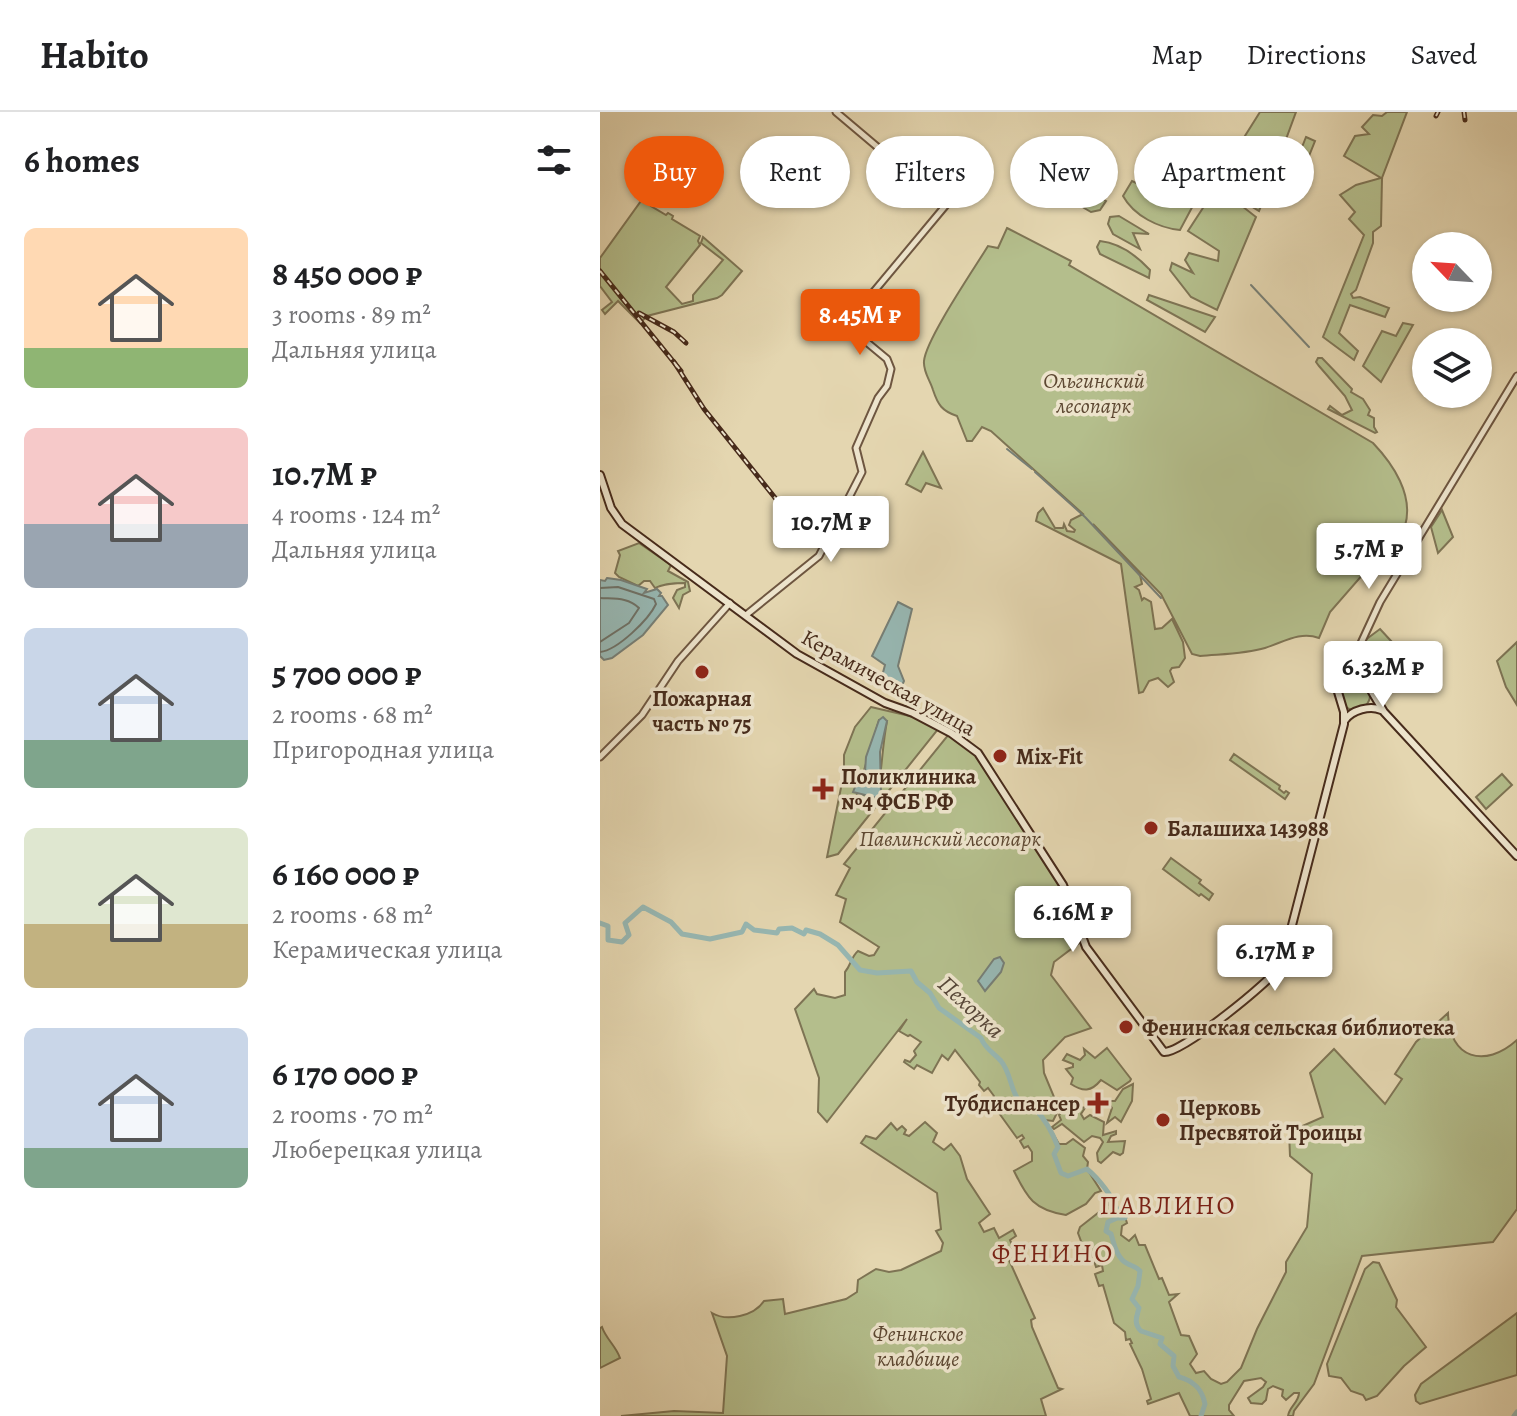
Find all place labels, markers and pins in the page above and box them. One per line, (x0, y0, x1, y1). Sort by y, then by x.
pin: 8.45M ₽ (786, 289, 934, 357)
pin: 10.7M ₽ (757, 496, 905, 564)
pin: 5.7M ₽ (1304, 523, 1434, 591)
pin: 6.32M ₽ (1309, 641, 1457, 709)
marker: Пожарная часть № 75 (693, 663, 711, 681)
place label: Пожарная часть № 75 (652, 684, 752, 739)
place label: Mix-Fit (1016, 742, 1084, 772)
marker: Mix-Fit (991, 747, 1009, 765)
place label: Поликлиника №4 ФСБ РФ (841, 762, 977, 817)
marker: Поликлиника №4 ФСБ РФ (812, 778, 834, 800)
place label: Балашиха 143988 (1167, 814, 1329, 844)
marker: Балашиха 143988 (1142, 819, 1160, 837)
pin: 6.16M ₽ (999, 886, 1147, 954)
pin: 6.17M ₽ (1201, 925, 1349, 993)
place label: Фенинская сельская библиотека (1142, 1013, 1455, 1043)
marker: Фенинская сельская библиотека (1117, 1018, 1135, 1036)
place label: Тубдиспансер (945, 1089, 1080, 1119)
marker: Тубдиспансер (1087, 1092, 1109, 1114)
place label: Церковь Пресвятой Троицы (1179, 1093, 1362, 1148)
marker: Церковь Пресвятой Троицы (1154, 1111, 1172, 1129)

